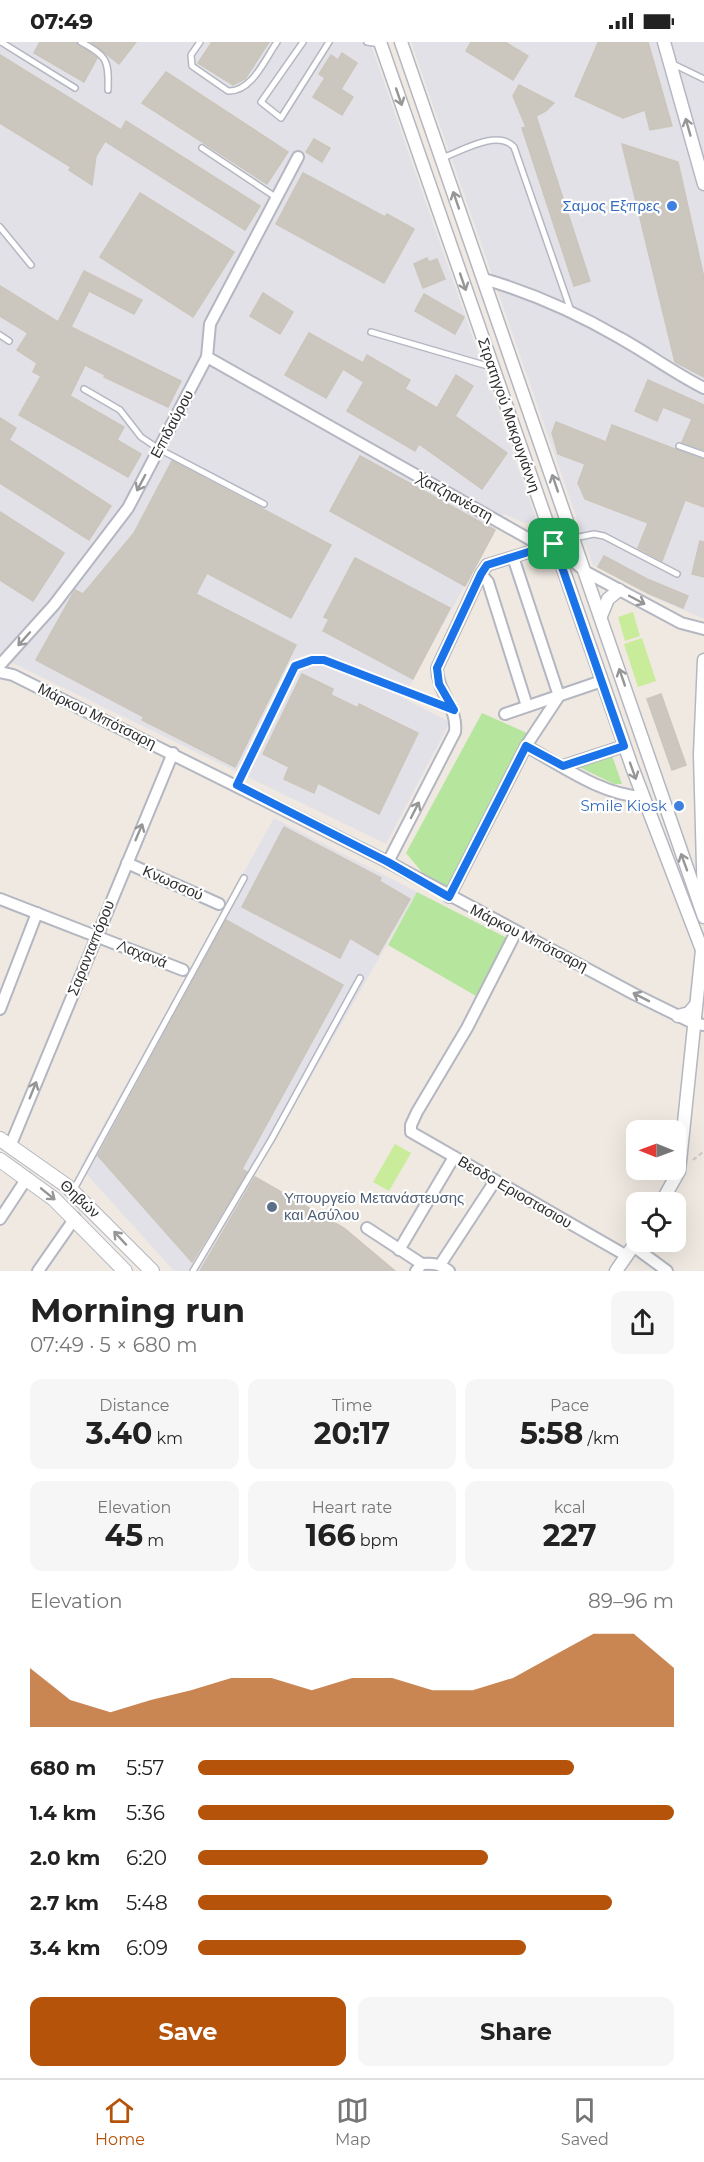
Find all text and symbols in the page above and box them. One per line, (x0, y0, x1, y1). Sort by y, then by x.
text: 07:49 (30, 8, 93, 35)
one-way arrow (395, 87, 406, 106)
one-way arrow (682, 118, 694, 137)
one-way arrow (450, 191, 461, 210)
place label: Σαμος Εξπρες (562, 196, 660, 215)
marker: Σαμος Εξπρες (665, 199, 679, 213)
one-way arrow (458, 272, 469, 291)
street label: Στρατηγού Μακρυγιάννη (474, 335, 545, 495)
street label: Επιδαύρου (146, 386, 197, 461)
street label: Χατζηανέστη (412, 467, 497, 525)
one-way arrow (135, 474, 146, 492)
one-way arrow (549, 474, 560, 493)
pin (528, 518, 579, 569)
icon: arrive (537, 527, 570, 560)
one-way arrow (628, 594, 645, 606)
one-way arrow (17, 631, 31, 646)
one-way arrow (615, 668, 626, 687)
street label: Μάρκου Μπότσαρη (35, 679, 160, 752)
one-way arrow (629, 761, 640, 780)
place label: Smile Kiosk (580, 796, 667, 815)
marker: Smile Kiosk (672, 799, 686, 813)
one-way arrow (410, 802, 421, 820)
one-way arrow (134, 824, 145, 842)
one-way arrow (678, 853, 689, 872)
street label: Κνωσσού (140, 861, 206, 904)
street label: Σαρανταπόρου (63, 897, 118, 998)
street label: Μάρκου Μπότσαρη (467, 900, 591, 975)
street label: Λαχανά (115, 935, 170, 972)
one-way arrow (632, 991, 650, 1002)
one-way arrow (28, 1082, 39, 1100)
north arrow (626, 1120, 686, 1180)
map controls (626, 1120, 686, 1252)
street label: Βεοδο Εριοστασιου (455, 1151, 576, 1232)
street label: Θηβών (56, 1175, 104, 1222)
one-way arrow (39, 1188, 55, 1201)
place label: Υπουργείο Μετανάστευσης και Ασύλου (284, 1188, 464, 1224)
button: locate (626, 1192, 686, 1252)
marker: Υπουργείο Μετανάστευσης και Ασύλου (265, 1200, 279, 1214)
one-way arrow (113, 1231, 127, 1246)
text: Morning run (30, 1290, 245, 1330)
button: share (611, 1291, 674, 1354)
text: 07:49 · 5 × 680 m (30, 1333, 197, 1357)
text: Distance (99, 1396, 169, 1415)
text: Time (332, 1396, 372, 1415)
text: Pace (550, 1396, 589, 1415)
text: 3.40 (86, 1415, 152, 1452)
text: 20:17 (314, 1415, 390, 1452)
text: 5:58 (520, 1415, 583, 1452)
text: km (152, 1429, 183, 1448)
text: /km (583, 1429, 619, 1448)
text: Elevation (97, 1498, 171, 1517)
text: Heart rate (312, 1498, 392, 1517)
text: kcal (554, 1498, 586, 1517)
text: 45 (104, 1517, 143, 1554)
text: 166 (306, 1517, 356, 1554)
text: 227 (543, 1517, 597, 1554)
text: m (143, 1531, 164, 1550)
text: bpm (356, 1531, 398, 1550)
text: Elevation (30, 1589, 122, 1613)
text: 89–96 m (588, 1589, 674, 1613)
text: 680 m (30, 1756, 96, 1780)
text: 5:57 (126, 1756, 164, 1780)
text: 1.4 km (30, 1801, 97, 1825)
text: 5:36 (126, 1801, 165, 1825)
text: 2.0 km (30, 1846, 100, 1870)
text: 6:20 (126, 1846, 167, 1870)
text: 2.7 km (30, 1891, 99, 1915)
text: 5:48 (126, 1891, 168, 1915)
text: 3.4 km (30, 1936, 101, 1960)
text: 6:09 (126, 1936, 168, 1960)
button: Save (30, 1997, 346, 2066)
button: Share (358, 1997, 674, 2066)
tab: Home (95, 2094, 145, 2149)
tab: Map (335, 2094, 371, 2149)
tab: Saved (561, 2094, 609, 2149)

